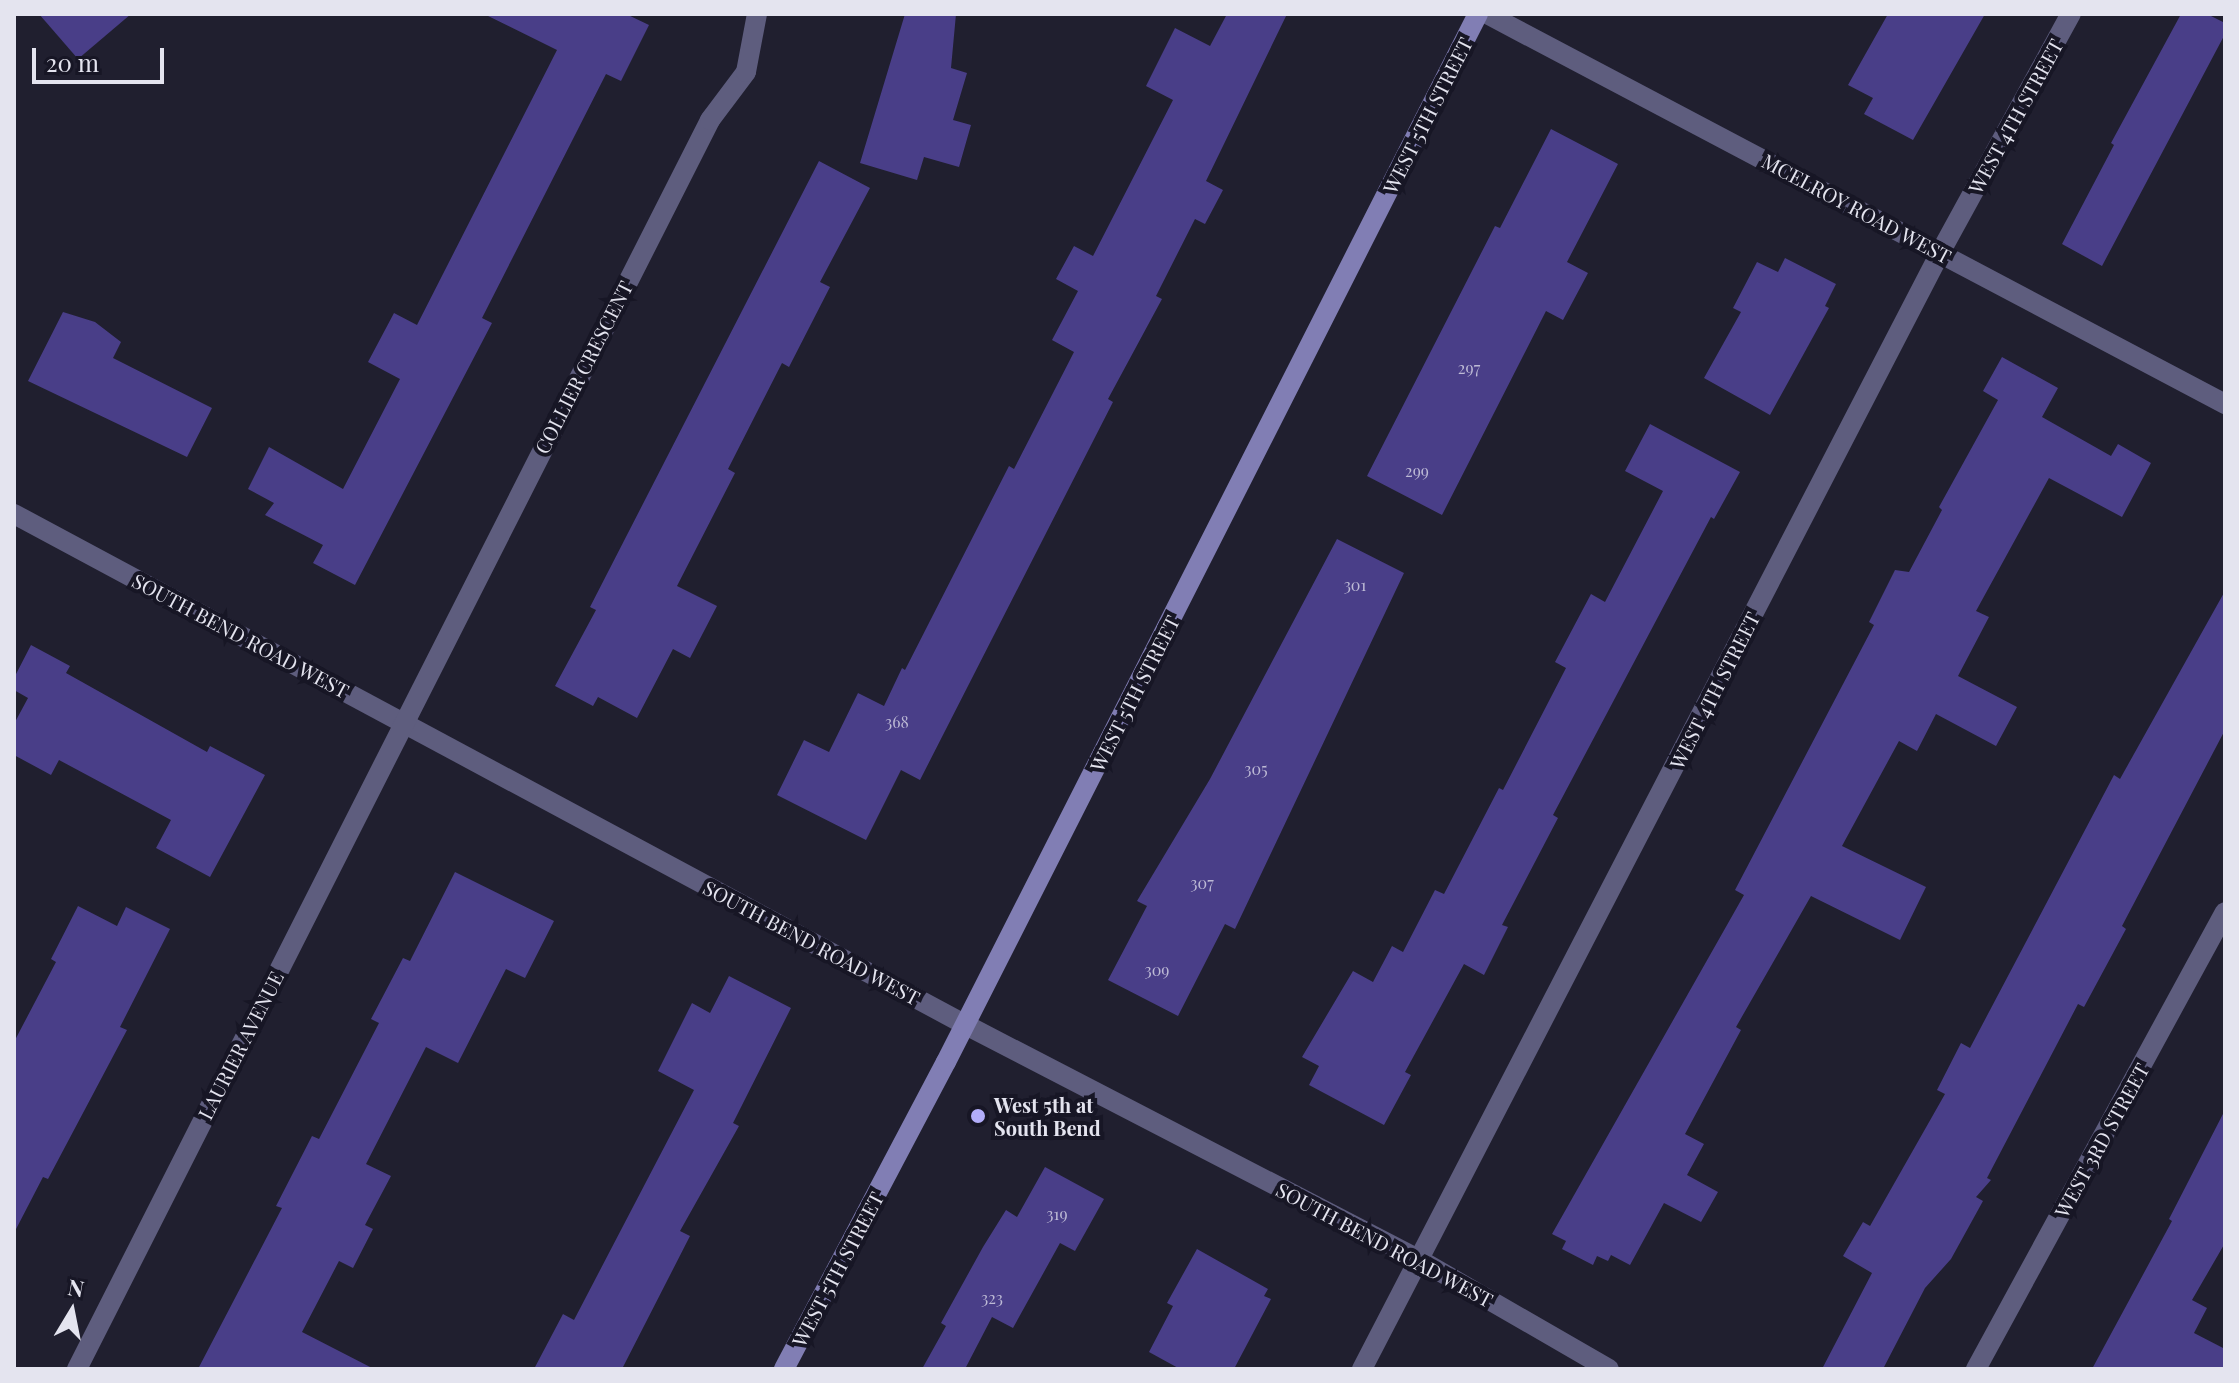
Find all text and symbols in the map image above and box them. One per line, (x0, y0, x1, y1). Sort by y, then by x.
scale bar (36, 32, 168, 82)
street label: WEST 5TH STREET (1377, 33, 1477, 197)
street label: WEST 4TH STREET (1962, 34, 2068, 198)
text: 20 m (46, 46, 99, 78)
street label: MCELROY ROAD WEST (1758, 148, 1956, 268)
street label: COLLIER CRESCENT (529, 276, 637, 458)
house number: 297 (1458, 358, 1480, 378)
house number: 299 (1405, 461, 1429, 481)
street label: SOUTH BEND ROAD WEST (128, 568, 354, 702)
house number: 301 (1344, 575, 1366, 595)
street label: WEST 4TH STREET (1664, 607, 1764, 773)
street label: WEST 5TH STREET (1084, 611, 1184, 775)
house number: 368 (885, 712, 909, 732)
house number: 305 (1244, 759, 1268, 779)
house number: 307 (1190, 873, 1214, 893)
street label: SOUTH BEND ROAD WEST (699, 875, 925, 1009)
house number: 309 (1145, 960, 1169, 980)
street label: LAURIER AVENUE (192, 966, 288, 1124)
street label: WEST 3RD STREET (2049, 1059, 2153, 1221)
place label: West 5th at South Bend (994, 1092, 1101, 1139)
marker: West 5th at South Bend (969, 1107, 987, 1125)
street label: SOUTH BEND ROAD WEST (1272, 1177, 1498, 1311)
street label: WEST 5TH STREET (786, 1187, 888, 1351)
house number: 319 (1046, 1204, 1068, 1224)
north arrow (32, 1271, 112, 1351)
text: N (66, 1271, 87, 1304)
house number: 323 (981, 1288, 1003, 1308)

